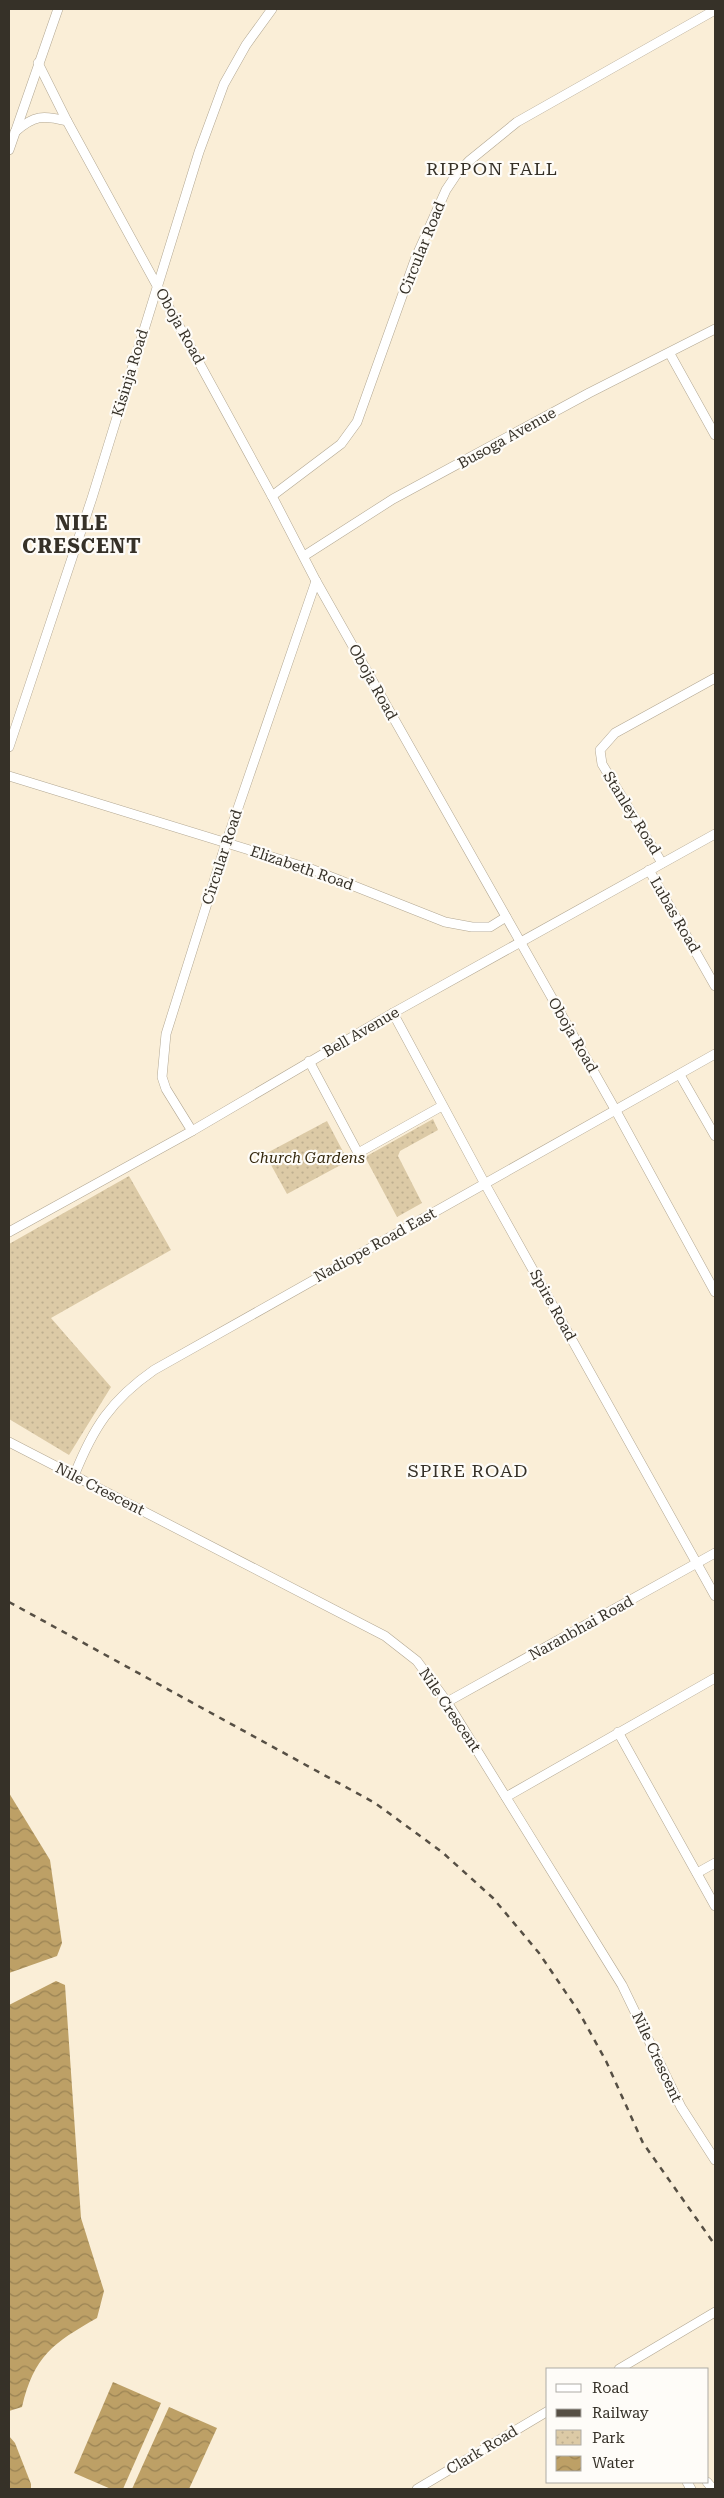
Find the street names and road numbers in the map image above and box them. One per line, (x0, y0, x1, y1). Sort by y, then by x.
street label: Circular Road (395, 198, 449, 297)
street label: Oboja Road (152, 285, 208, 367)
street label: Kisinja Road (108, 327, 152, 419)
street label: Busoga Avenue (455, 404, 559, 472)
street label: Oboja Road (345, 641, 401, 723)
street label: Stanley Road (599, 768, 665, 858)
street label: Circular Road (198, 807, 246, 907)
street label: Elizabeth Road (248, 842, 356, 894)
street label: Lubas Road (646, 874, 704, 956)
street label: Oboja Road (544, 994, 602, 1076)
street label: Bell Avenue (320, 1003, 402, 1061)
street label: Nadiope Road East (311, 1204, 439, 1286)
street label: Spire Road (526, 1266, 580, 1344)
street label: Nile Crescent (52, 1459, 148, 1519)
street label: Naranbhai Road (526, 1592, 637, 1664)
street label: Nile Crescent (415, 1665, 485, 1756)
street label: Nile Crescent (628, 2009, 686, 2105)
street label: Clark Road (443, 2422, 521, 2478)

